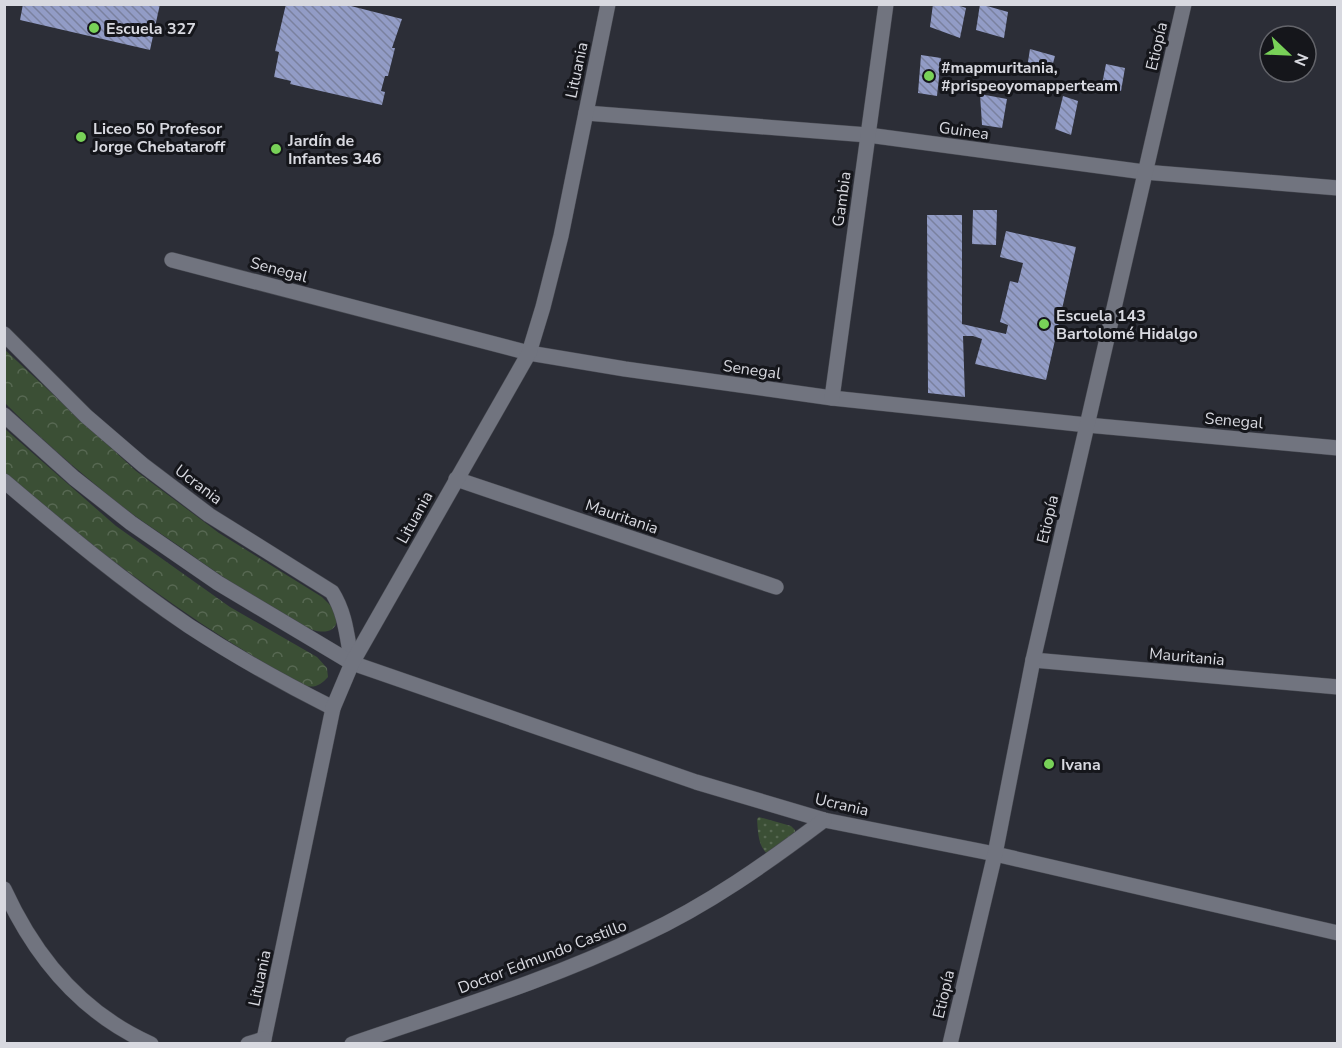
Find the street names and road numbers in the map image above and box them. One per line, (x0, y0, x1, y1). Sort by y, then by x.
street label: Etiopía (1141, 20, 1173, 73)
street label: Lituania (560, 40, 594, 100)
street label: Guinea (937, 117, 990, 145)
street label: Gambia (827, 170, 857, 228)
street label: Senegal (248, 252, 310, 288)
street label: Senegal (721, 355, 783, 385)
street label: Senegal (1204, 407, 1264, 435)
street label: Ucrania (170, 460, 227, 510)
street label: Lituania (391, 487, 438, 548)
street label: Etiopía (1032, 493, 1064, 546)
street label: Mauritania (582, 494, 661, 540)
street label: Mauritania (1148, 643, 1226, 671)
street label: Ucrania (813, 788, 871, 822)
street label: Doctor Edmundo Castillo (455, 914, 630, 999)
street label: Lituania (243, 948, 277, 1008)
street label: Etiopía (928, 968, 960, 1021)

